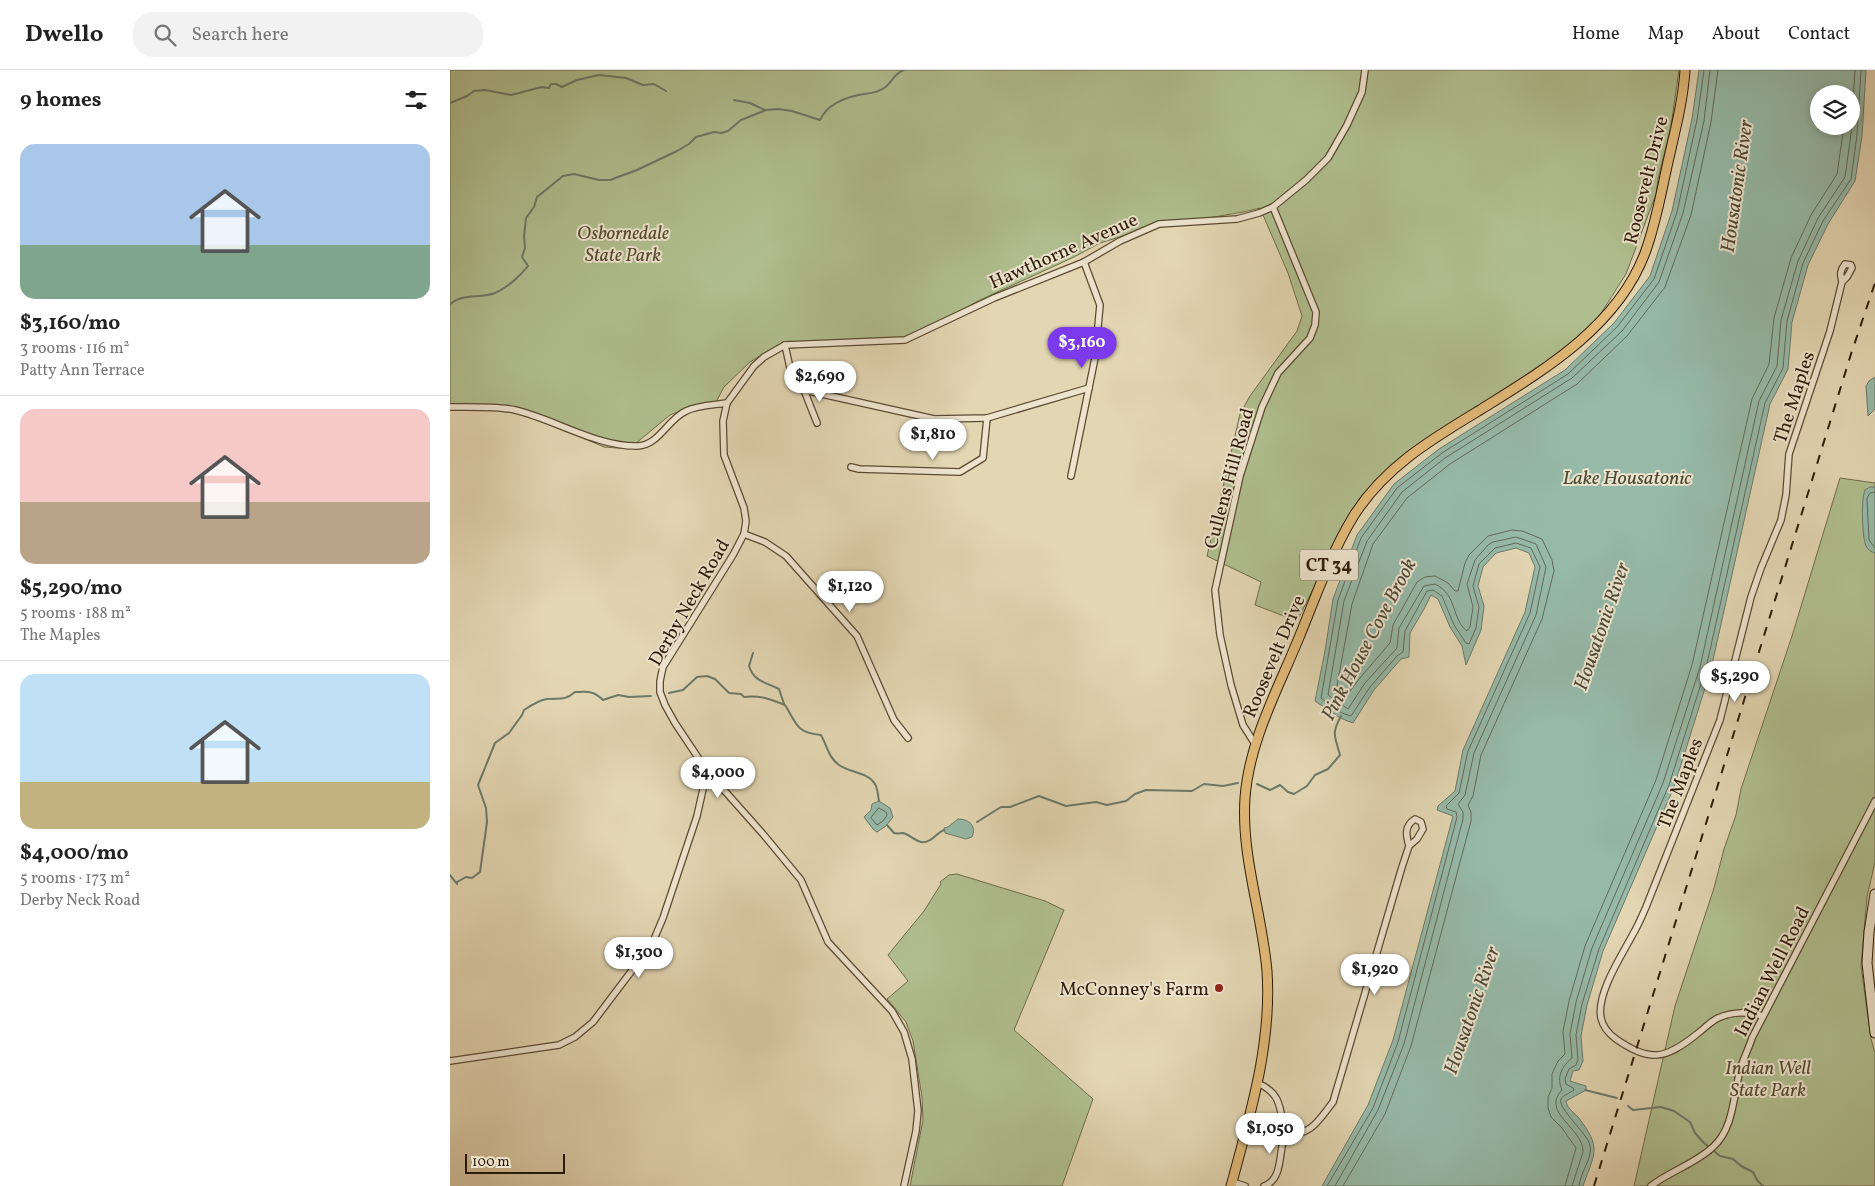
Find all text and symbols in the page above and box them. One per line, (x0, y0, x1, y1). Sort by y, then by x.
search box (133, 12, 483, 57)
text: Dwello (25, 18, 103, 52)
icon: search (151, 21, 179, 49)
text: Search here (191, 22, 289, 48)
text: Home (1572, 22, 1620, 47)
text: Map (1648, 22, 1684, 47)
text: About (1712, 22, 1760, 47)
text: Contact (1788, 22, 1850, 47)
map controls (1810, 85, 1860, 135)
button: layers (1810, 85, 1860, 135)
text: 9 homes (20, 86, 101, 115)
icon: filters (402, 86, 430, 114)
street label: Roosevelt Drive (1618, 114, 1675, 247)
water label: Housatonic River (1715, 118, 1761, 254)
icon: home (180, 176, 270, 266)
street label: Hawthorne Avenue (985, 207, 1142, 296)
park label: Osbornedale State Park (577, 221, 669, 269)
text: $3,160/mo (20, 309, 120, 338)
pin: $3,160 (1041, 326, 1123, 369)
text: $3,160 (1059, 332, 1105, 354)
text: 3 rooms · 116 m² (20, 338, 129, 360)
street label: The Maples (1768, 348, 1822, 447)
text: Patty Ann Terrace (20, 360, 145, 382)
pin: $2,690 (779, 360, 861, 403)
text: $2,690 (795, 366, 845, 388)
street label: Cullens Hill Road (1199, 405, 1261, 552)
pin: $1,810 (892, 418, 974, 461)
text: $1,810 (911, 424, 956, 446)
icon: home (180, 442, 270, 532)
water label: Lake Housatonic (1562, 465, 1692, 493)
street label: Derby Neck Road (643, 535, 737, 671)
road number: CT 34 (1300, 550, 1358, 580)
water label: Pink House Cove Brook (1315, 554, 1424, 726)
water label: Housatonic River (1568, 558, 1638, 694)
pin: $1,120 (809, 570, 891, 613)
text: $5,290/mo (20, 574, 122, 603)
text: $1,120 (828, 576, 872, 598)
street label: Roosevelt Drive (1237, 591, 1312, 722)
text: 5 rooms · 188 m² (20, 603, 131, 625)
text: The Maples (20, 625, 100, 647)
pin: $5,290 (1694, 660, 1776, 703)
text: $5,290 (1711, 666, 1759, 688)
icon: home (180, 707, 270, 797)
street label: The Maples (1652, 734, 1710, 833)
pin: $4,000 (677, 756, 759, 799)
text: $4,000 (691, 762, 745, 784)
text: $4,000/mo (20, 839, 129, 868)
text: 5 rooms · 173 m² (20, 868, 130, 890)
text: Derby Neck Road (20, 890, 140, 912)
street label: Indian Well Road (1729, 902, 1817, 1042)
pin: $1,300 (598, 936, 680, 979)
text: $1,300 (615, 942, 663, 964)
water label: Housatonic River (1438, 942, 1508, 1078)
pin: $1,920 (1334, 954, 1416, 996)
text: $1,920 (1352, 959, 1398, 981)
place label: McConney's Farm (1059, 977, 1209, 1003)
marker: McConney's Farm (1213, 982, 1225, 994)
park label: Indian Well State Park (1725, 1056, 1811, 1104)
pin: $1,050 (1229, 1112, 1311, 1155)
text: $1,050 (1246, 1118, 1294, 1140)
scale bar (465, 1151, 565, 1174)
text: 100 m (472, 1153, 510, 1172)

